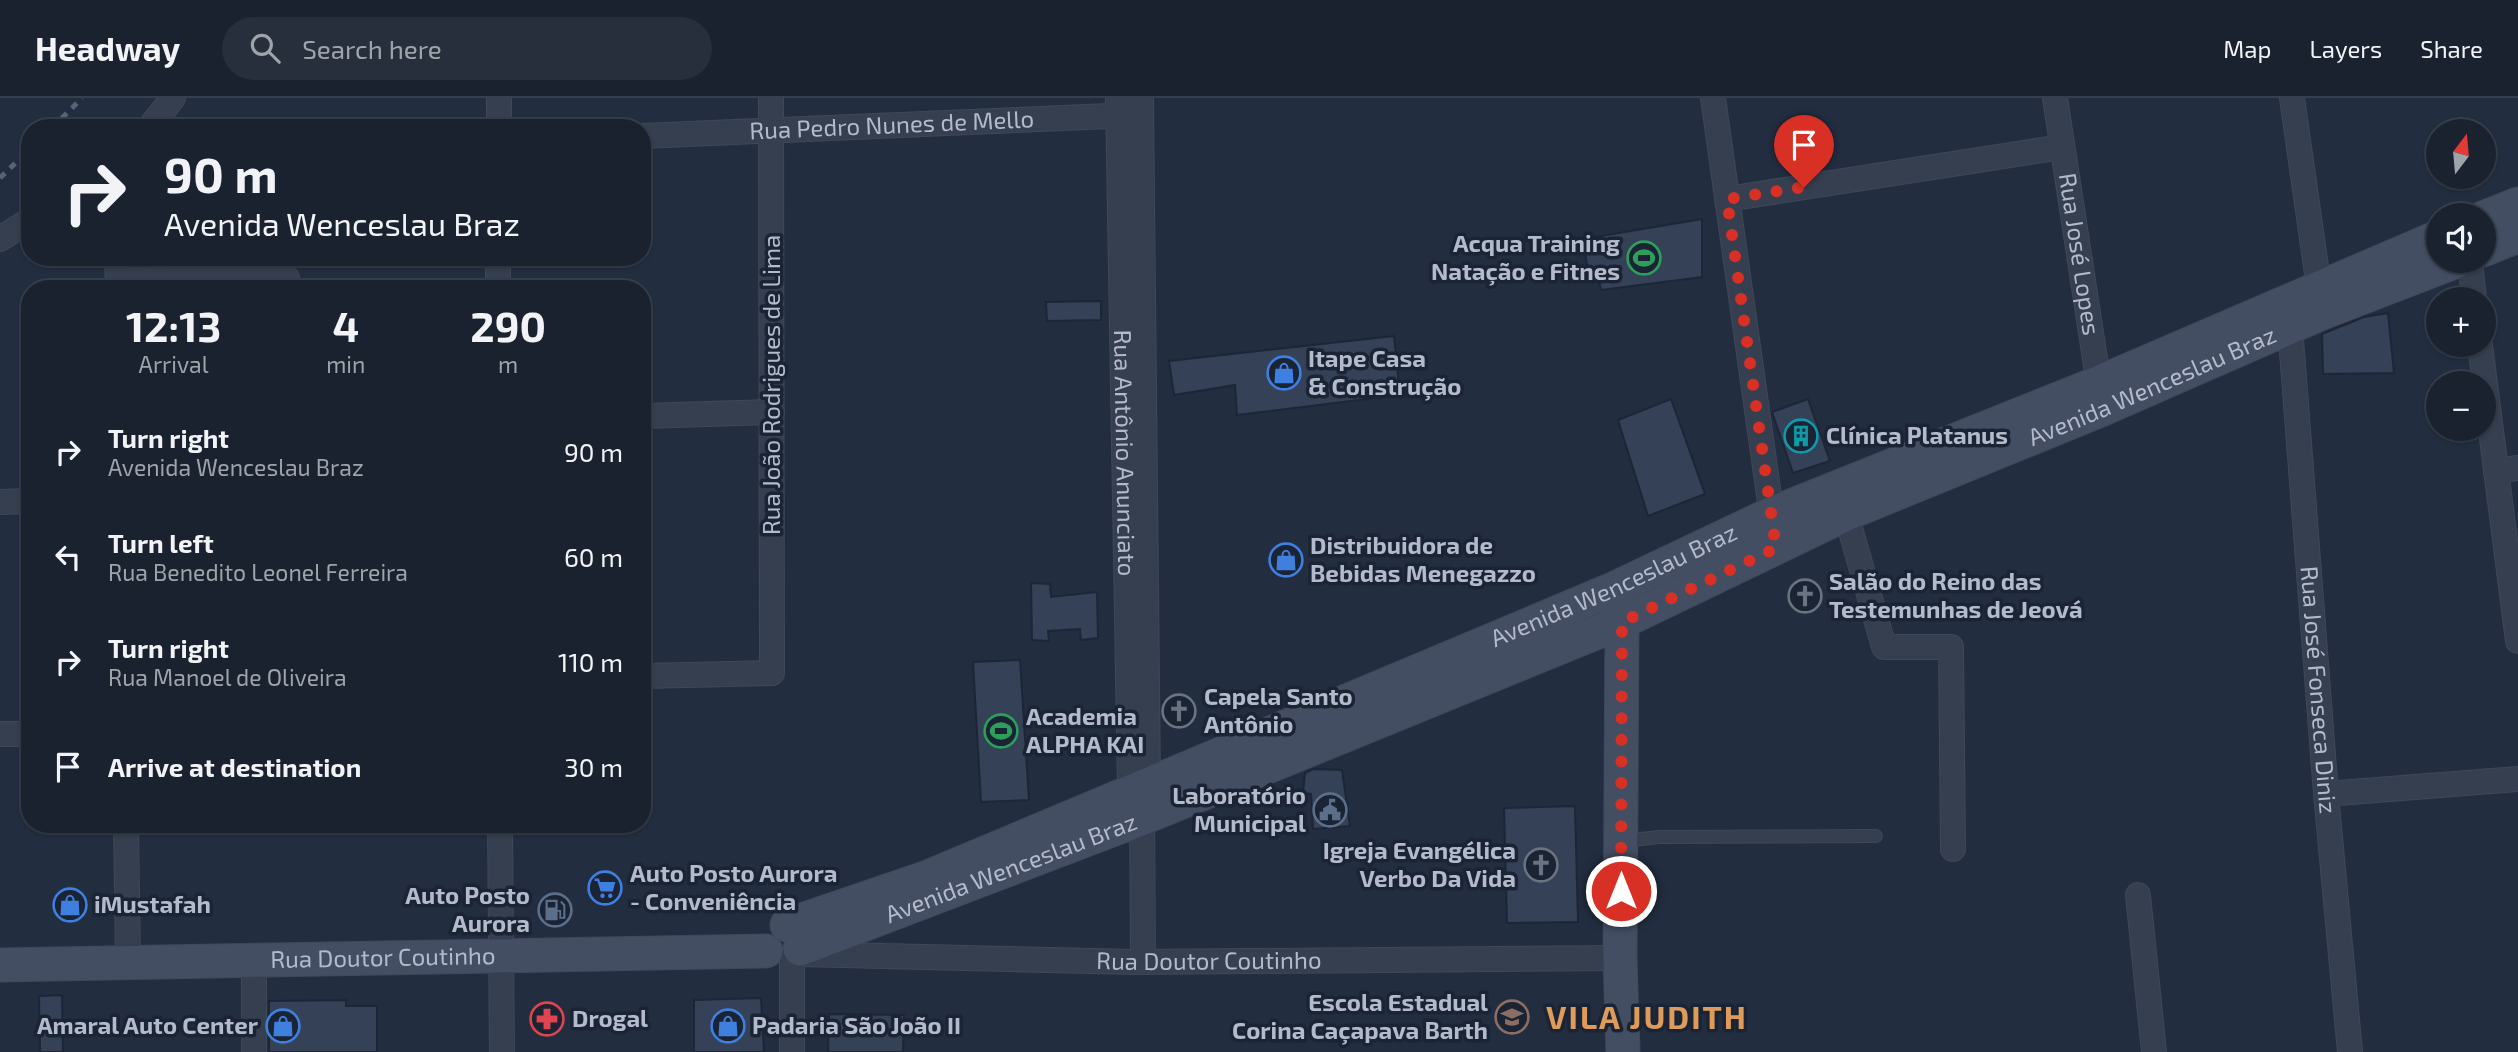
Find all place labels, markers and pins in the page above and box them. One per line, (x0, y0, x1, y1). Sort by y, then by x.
pin (1774, 115, 1834, 187)
place label: Acqua Training Natação e Fitnes (1431, 228, 1620, 286)
sports icon: Acqua Training Natação e Fitnes (1625, 239, 1663, 277)
place label: Itape Casa & Construção (1308, 343, 1461, 401)
shop icon: Itape Casa & Construção (1265, 354, 1303, 392)
building icon: Clínica Platanus (1782, 417, 1820, 455)
place label: Clínica Platanus (1826, 420, 2008, 449)
place label: Distribuidora de Bebidas Menegazzo (1310, 530, 1536, 587)
shop icon: Distribuidora de Bebidas Menegazzo (1267, 541, 1305, 579)
place label: Salão do Reino das Testemunhas de Jeová (1829, 566, 2083, 623)
church icon: Salão do Reino das Testemunhas de Jeová (1786, 577, 1824, 615)
place label: Capela Santo Antônio (1204, 681, 1353, 738)
church icon: Capela Santo Antônio (1160, 692, 1198, 730)
place label: Academia ALPHA KAI (1026, 701, 1144, 758)
sports icon: Academia ALPHA KAI (982, 712, 1020, 750)
place label: Laboratório Municipal (1172, 780, 1306, 837)
public building icon: Laboratório Municipal (1311, 791, 1349, 829)
place label: Igreja Evangélica Verbo Da Vida (1323, 835, 1516, 892)
church icon: Igreja Evangélica Verbo Da Vida (1522, 846, 1560, 884)
place label: Auto Posto Aurora - Conveniência (630, 858, 837, 915)
supermarket icon: Auto Posto Aurora - Conveniência (586, 869, 624, 907)
place label: Auto Posto Aurora (405, 880, 530, 937)
shop icon: iMustafah (51, 886, 89, 924)
place label: iMustafah (94, 889, 211, 918)
fuel station icon: Auto Posto Aurora (536, 891, 574, 929)
place label: Escola Estadual Corina Caçapava Barth (1232, 987, 1488, 1045)
school or university icon: Escola Estadual Corina Caçapava Barth (1493, 998, 1531, 1036)
pharmacy icon: Drogal (528, 1000, 566, 1038)
place label: Drogal (572, 1003, 648, 1032)
shop icon: Amaral Auto Center (264, 1007, 302, 1045)
shop icon: Padaria São João II (709, 1007, 747, 1045)
place label: Amaral Auto Center (37, 1010, 259, 1039)
place label: Padaria São João II (752, 1010, 961, 1039)

